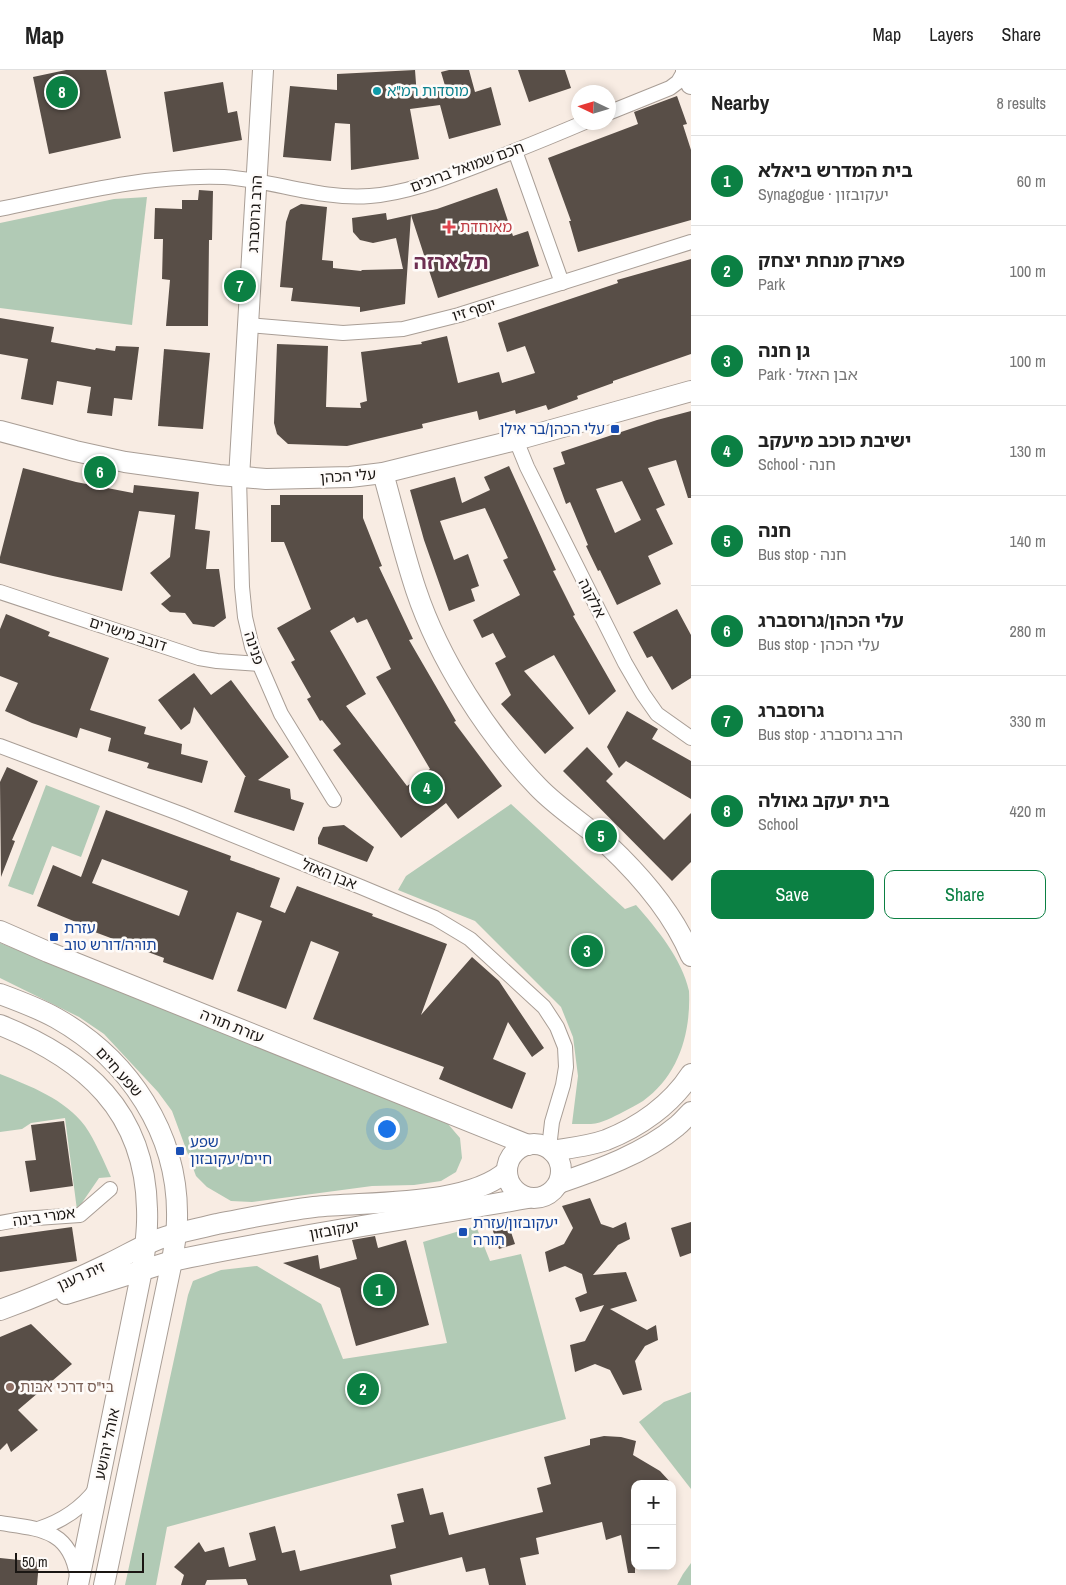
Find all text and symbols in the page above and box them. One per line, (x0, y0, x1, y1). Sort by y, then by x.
text: Map (25, 19, 64, 51)
text: Map (873, 22, 901, 47)
text: Layers (929, 22, 974, 47)
text: Share (1002, 22, 1041, 47)
pin: 8 (46, 73, 78, 111)
place label: מוסדות רמ"א (387, 80, 469, 101)
marker: מוסדות רמ"א (371, 85, 383, 97)
north arrow (571, 85, 616, 130)
text: Nearby (711, 88, 769, 117)
text: 8 results (996, 92, 1046, 114)
street label: חכם שמואל ברוכים (407, 136, 527, 197)
text: בית המדרש ביאלא (758, 157, 913, 183)
text: 1 (723, 170, 731, 192)
text: 60 m (1017, 170, 1046, 192)
street label: הרב גרוסברג (242, 175, 267, 253)
text: Synagogue · יעקובזון (758, 183, 889, 205)
place label: מאוחדת (460, 216, 512, 237)
marker: מאוחדת (442, 220, 456, 234)
text: פארק מנחת יצחק (758, 247, 905, 273)
district label: תל ארזה (414, 248, 488, 275)
text: 2 (723, 260, 731, 282)
text: 100 m (1010, 260, 1046, 282)
pin: 7 (224, 267, 256, 305)
text: Park (758, 273, 785, 295)
street label: יוסף זיו (449, 293, 498, 326)
text: גן חנה (758, 337, 810, 363)
text: 3 (723, 350, 731, 372)
text: 100 m (1010, 350, 1046, 372)
text: Park · אבן האזל (758, 363, 858, 385)
place label: עלי הכהן/בר אילן (500, 418, 605, 439)
marker: עלי הכהן/בר אילן (609, 423, 621, 435)
text: ישיבת כוכב מיעקב (758, 427, 911, 453)
text: 4 (723, 440, 731, 462)
text: 130 m (1010, 440, 1046, 462)
pin: 6 (84, 453, 116, 491)
text: School · חנה (758, 453, 836, 475)
street label: עלי הכהן (319, 463, 377, 488)
text: חנה (758, 517, 791, 543)
text: 5 (723, 530, 731, 552)
text: 140 m (1010, 530, 1046, 552)
text: Bus stop · חנה (758, 543, 847, 565)
street label: אלקנה (574, 574, 611, 621)
text: עלי הכהן/גרוסברג (758, 607, 904, 633)
street label: דובב מישרים (87, 611, 170, 656)
text: 6 (723, 620, 731, 642)
text: 280 m (1010, 620, 1046, 642)
street label: פנינה (239, 628, 270, 667)
text: Bus stop · עלי הכהן (758, 633, 880, 655)
text: גרוסברג (758, 697, 824, 723)
text: 7 (723, 710, 731, 732)
text: 330 m (1010, 710, 1046, 732)
text: Bus stop · הרב גרוסברג (758, 723, 903, 745)
pin: 4 (411, 769, 443, 807)
text: בית יעקב גאולה (758, 787, 890, 813)
text: 8 (723, 800, 731, 822)
text: 420 m (1010, 800, 1046, 822)
text: School (758, 813, 798, 835)
pin: 5 (585, 817, 617, 855)
street label: אבן האזל (298, 853, 360, 894)
button: Save (711, 870, 874, 919)
button: Share (884, 870, 1046, 919)
place label: עזרת תורה/דורש טוב (64, 917, 157, 955)
marker: עזרת תורה/דורש טוב (48, 931, 60, 943)
pin: 3 (571, 932, 603, 970)
street label: עזרת תורה (197, 1003, 267, 1048)
street label: שפע חיים (91, 1042, 148, 1101)
your location (374, 1116, 400, 1142)
place label: שפע חיים/יעקובזון (190, 1131, 272, 1169)
marker: שפע חיים/יעקובזון (174, 1145, 186, 1157)
street label: אמרי בינה (11, 1202, 77, 1231)
place label: יעקובזון/עזרת תורה (473, 1212, 558, 1250)
street label: יעקובזון (307, 1215, 360, 1244)
marker: יעקובזון/עזרת תורה (457, 1226, 469, 1238)
street label: זית רענן (54, 1256, 108, 1295)
pin: 1 (363, 1271, 395, 1309)
pin: 2 (347, 1370, 379, 1408)
place label: בי"ס דרכי אבות (20, 1376, 114, 1397)
marker: בי"ס דרכי אבות (4, 1381, 16, 1393)
street label: אוהל יהושע (89, 1406, 124, 1482)
map controls (631, 1480, 676, 1570)
button: + (631, 1480, 676, 1525)
button: − (631, 1525, 676, 1570)
scale bar (15, 1550, 144, 1573)
text: 50 m (22, 1553, 48, 1571)

